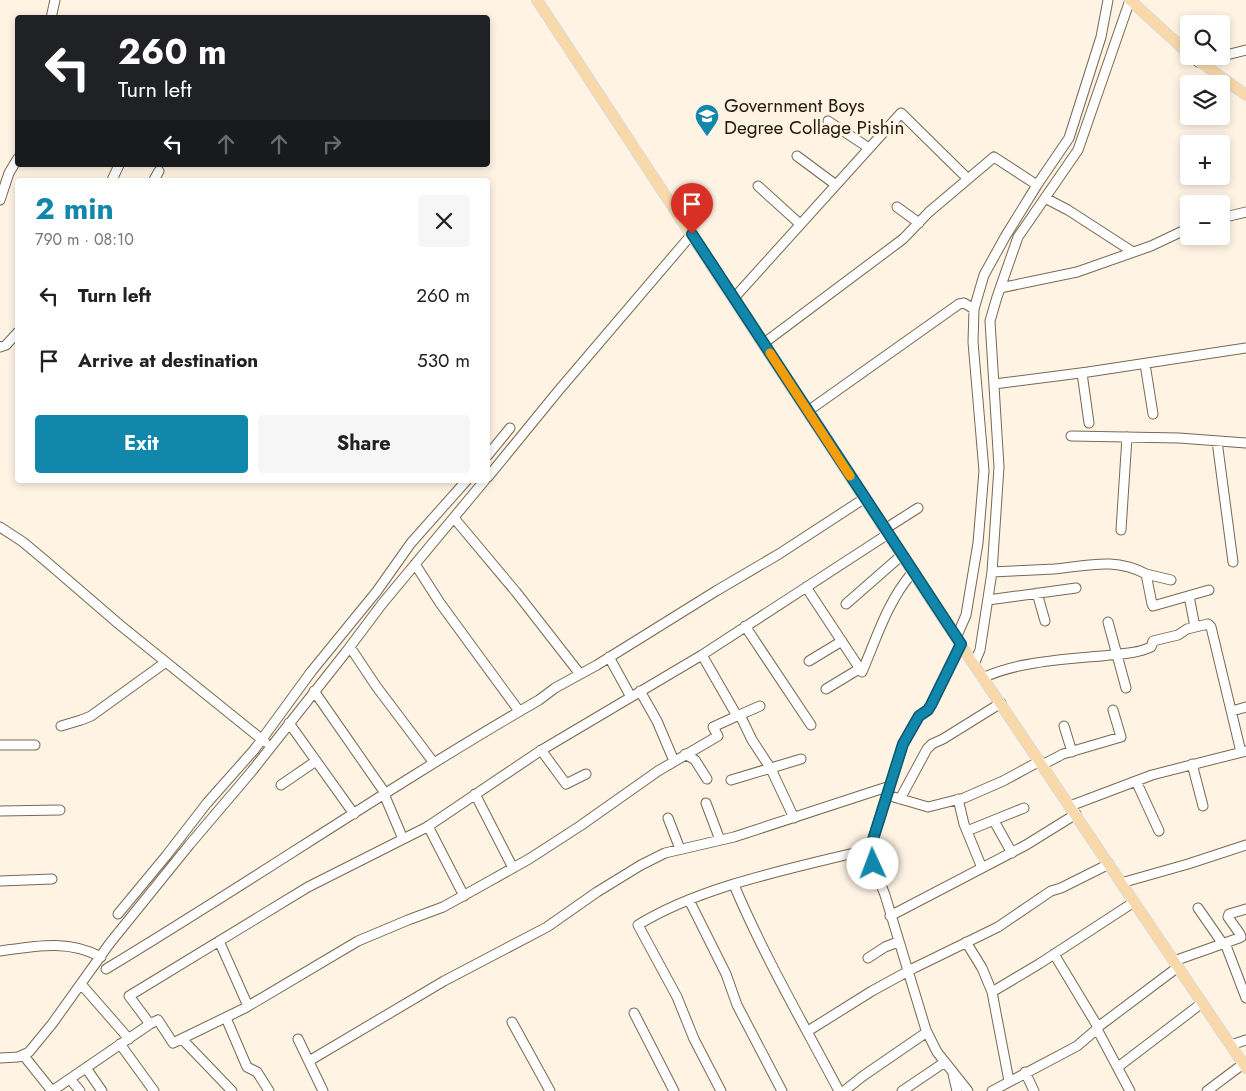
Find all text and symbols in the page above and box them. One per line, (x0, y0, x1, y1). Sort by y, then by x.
map controls (1180, 15, 1230, 245)
button: search (1180, 15, 1230, 65)
text: 260 m (118, 27, 227, 77)
icon: left (35, 35, 100, 100)
text: Turn left (118, 73, 192, 105)
button: layers (1180, 75, 1230, 125)
place label: Government Boys Degree Collage Pishin (724, 92, 905, 141)
school or university icon: Government Boys Degree Collage Pishin (694, 103, 720, 137)
icon: left (159, 130, 187, 158)
icon: ahead (212, 130, 240, 158)
icon: ahead (265, 130, 293, 158)
icon: right (318, 130, 346, 158)
button: + (1180, 135, 1230, 185)
pin (671, 183, 713, 234)
text: 2 min (35, 187, 114, 230)
icon: arrive (678, 190, 706, 218)
button: close (418, 195, 470, 247)
button: − (1180, 195, 1230, 245)
text: 790 m · 08:10 (35, 228, 134, 251)
icon: left (35, 282, 63, 310)
text: Turn left (78, 282, 151, 309)
text: 260 m (416, 282, 470, 309)
icon: arrive (35, 347, 63, 375)
text: Arrive at destination (78, 347, 258, 374)
text: 530 m (417, 347, 470, 374)
button: Exit (35, 415, 248, 473)
button: Share (258, 415, 470, 473)
position arrow (846, 837, 898, 889)

